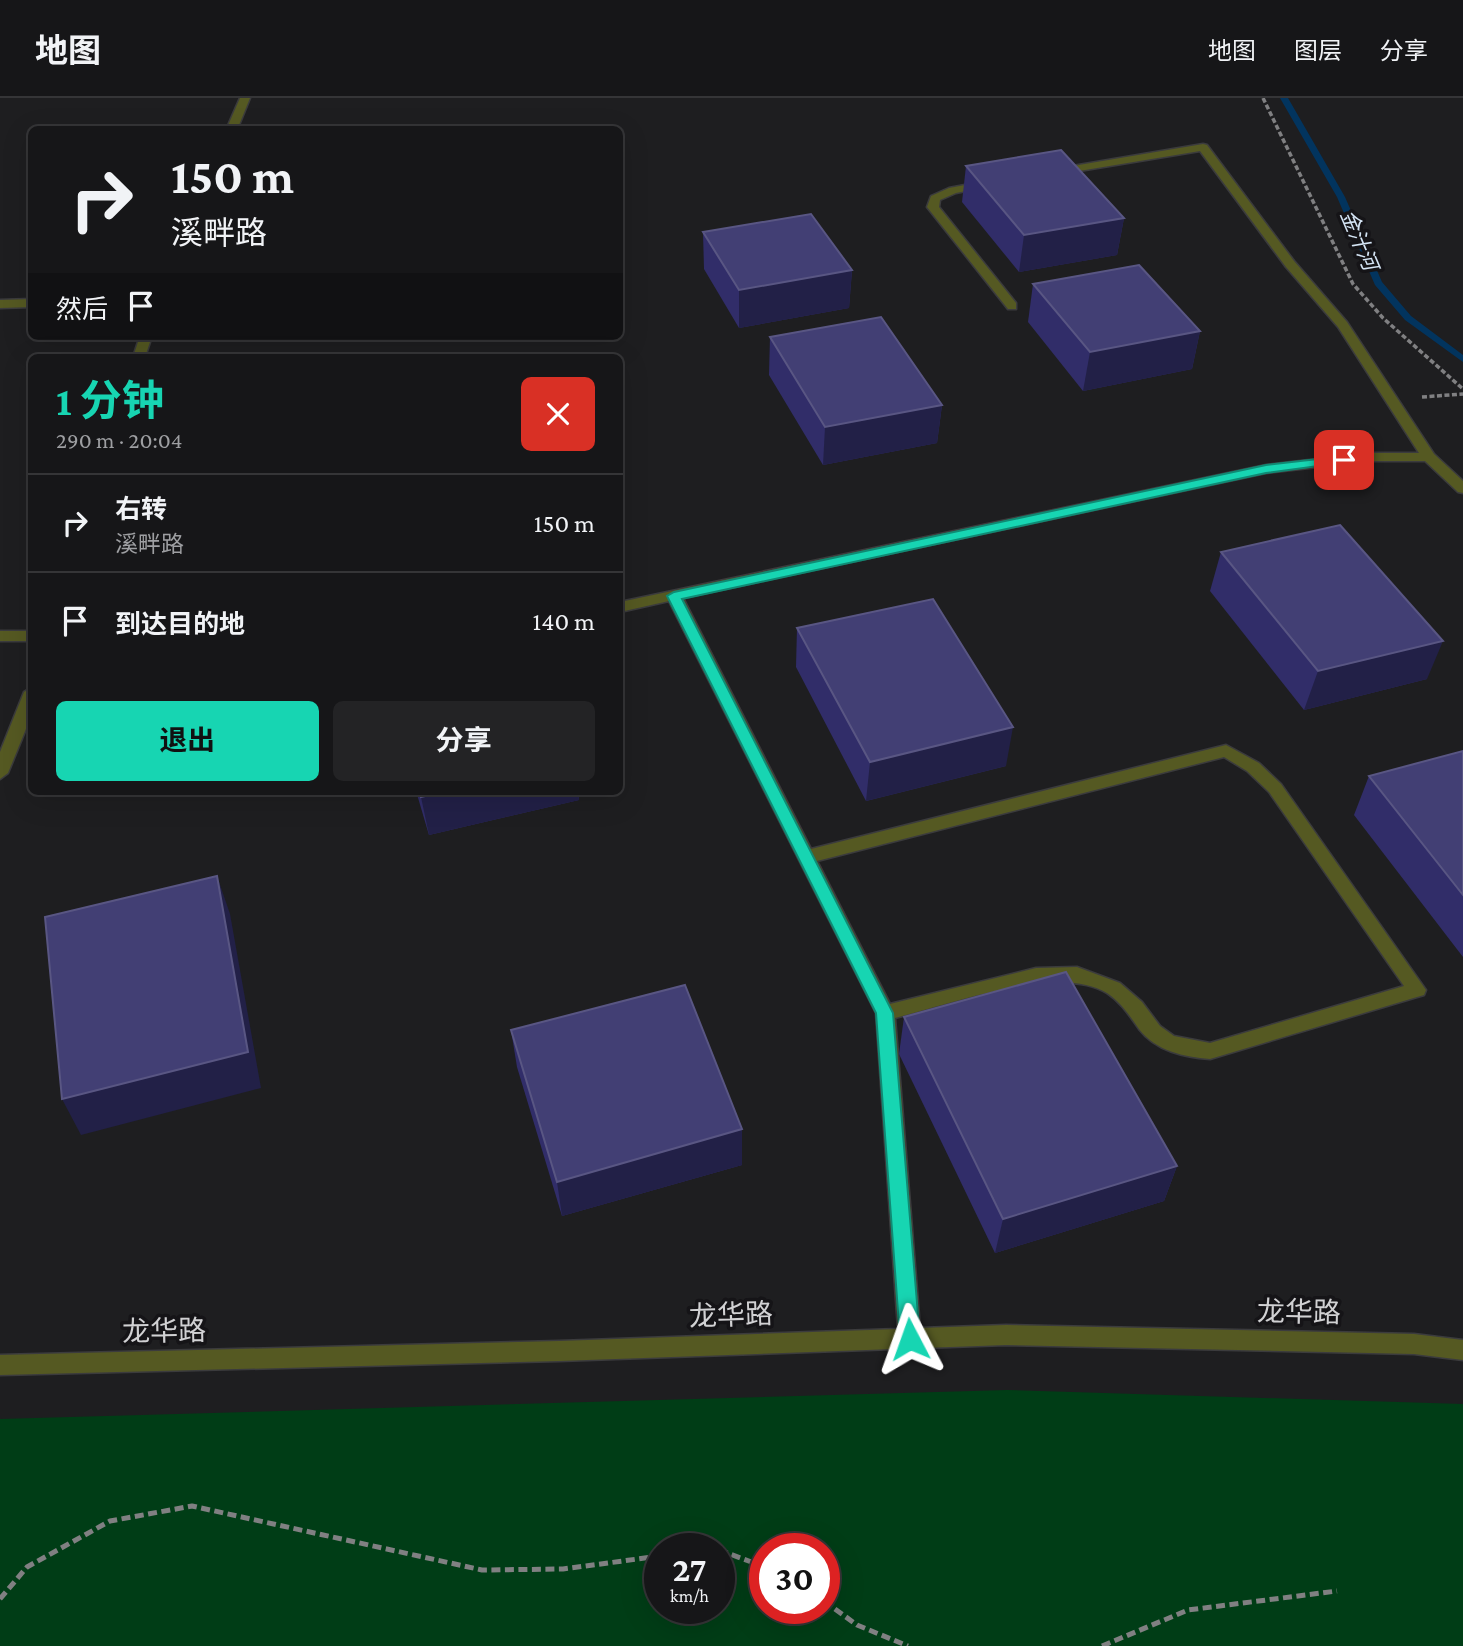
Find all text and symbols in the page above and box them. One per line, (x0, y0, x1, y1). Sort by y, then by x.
text: 地图 (35, 32, 101, 69)
text: 地图 (1208, 37, 1256, 64)
text: 图层 (1294, 37, 1342, 64)
text: 分享 (1380, 37, 1428, 64)
text: 150 m (171, 149, 294, 204)
icon: right (56, 154, 147, 245)
water label: 金汁河 (1336, 206, 1384, 277)
text: 溪畔路 (171, 215, 267, 251)
icon: arrive (122, 287, 160, 325)
text: 然后 (56, 295, 108, 324)
text: 1 分钟 (56, 377, 164, 424)
button: close (521, 377, 595, 451)
text: 290 m · 20:04 (56, 427, 183, 453)
pin (1314, 430, 1374, 490)
icon: arrive (1325, 441, 1363, 479)
text: 右转 (115, 495, 167, 524)
icon: right (56, 504, 94, 542)
text: 150 m (534, 509, 595, 538)
text: 溪畔路 (115, 531, 184, 557)
icon: arrive (56, 602, 94, 640)
text: 140 m (533, 607, 595, 636)
text: 到达目的地 (115, 610, 245, 639)
button: 退出 (56, 701, 319, 781)
button: 分享 (333, 701, 595, 781)
street label: 龙华路 (1257, 1296, 1341, 1328)
street label: 龙华路 (688, 1298, 774, 1332)
position arrow (873, 1302, 947, 1376)
street label: 龙华路 (122, 1315, 206, 1347)
speed limit sign: 30 (749, 1533, 840, 1624)
text: 27 (673, 1550, 706, 1589)
text: km/h (670, 1586, 709, 1606)

